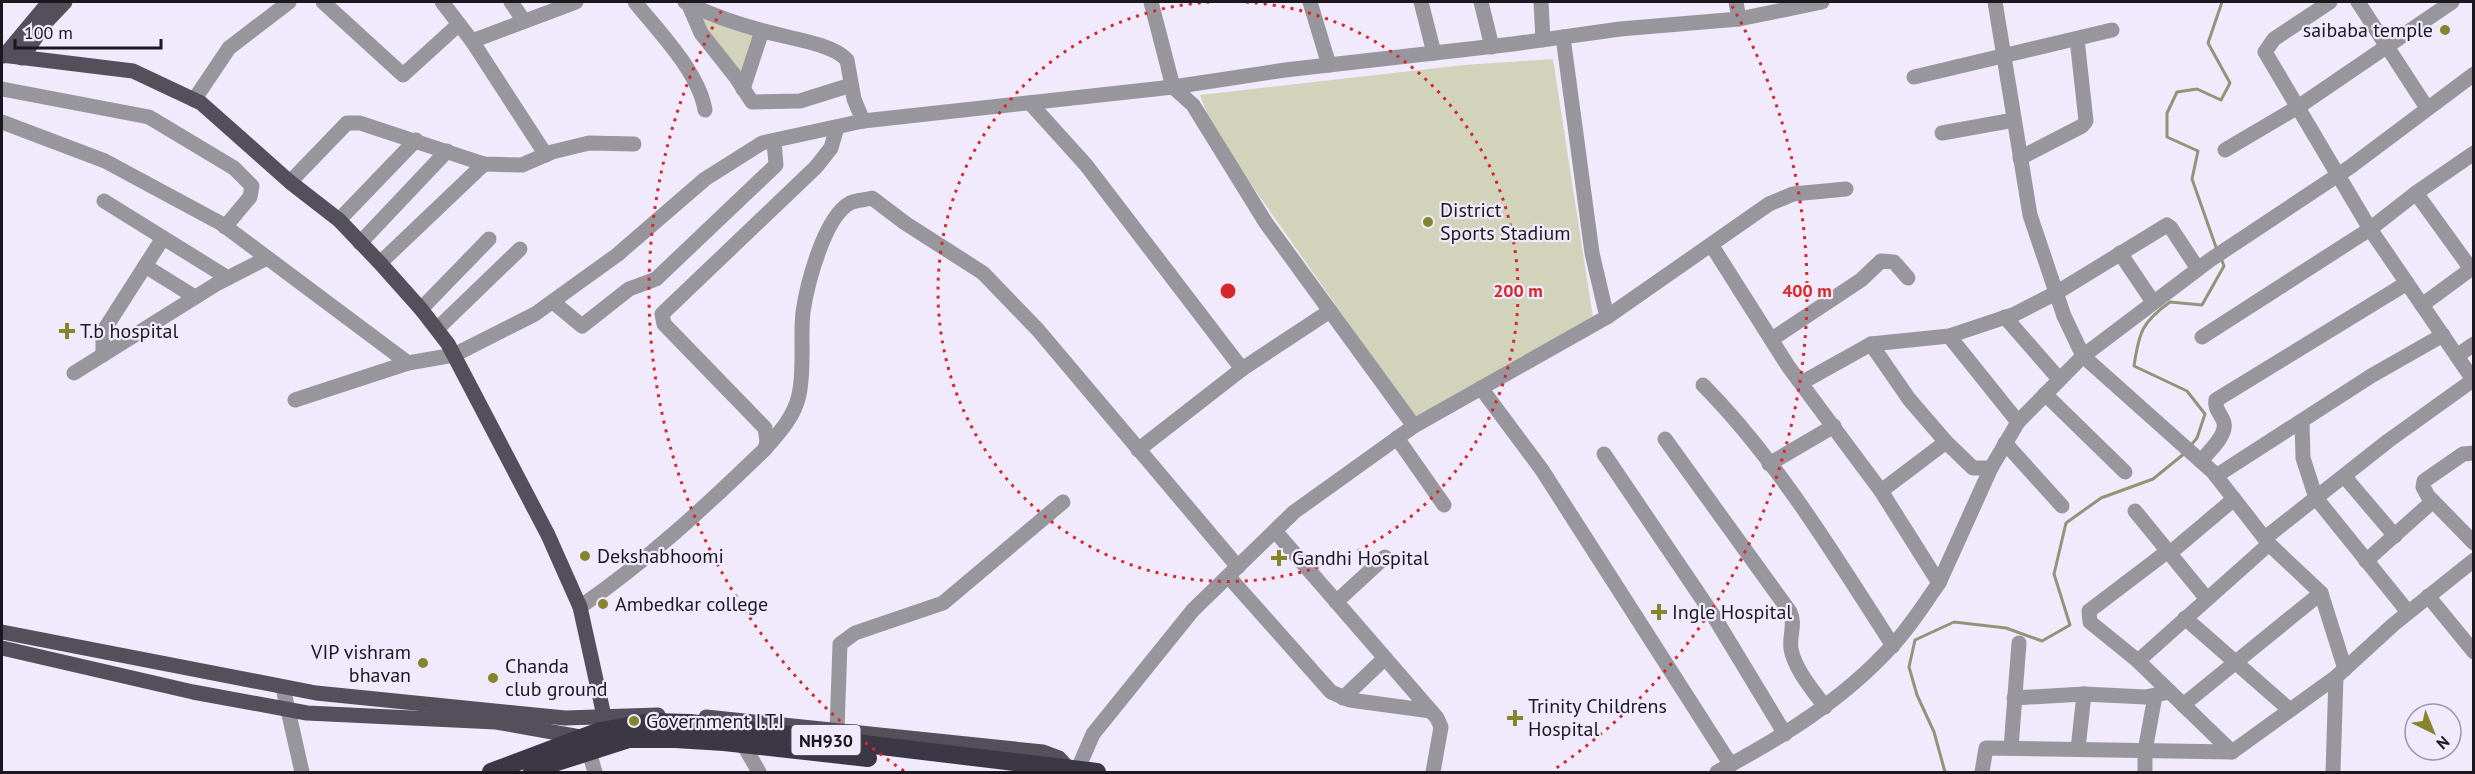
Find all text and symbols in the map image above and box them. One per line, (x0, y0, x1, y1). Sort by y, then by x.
scale bar (15, 12, 160, 50)
place label: saibaba temple (2303, 17, 2433, 43)
text: 100 m (24, 21, 73, 44)
marker: saibaba temple (2438, 23, 2452, 37)
place label: District Sports Stadium (1440, 197, 1571, 246)
marker: District Sports Stadium (1421, 215, 1435, 229)
text: 200 m (1493, 279, 1543, 302)
text: 400 m (1782, 279, 1832, 302)
centre of rings (1218, 281, 1238, 301)
place label: T.b hospital (80, 318, 178, 344)
marker: T.b hospital (58, 322, 76, 340)
place label: Dekshabhoomi (597, 543, 724, 569)
place label: Gandhi Hospital (1292, 545, 1429, 571)
marker: Dekshabhoomi (578, 549, 592, 563)
marker: Gandhi Hospital (1270, 549, 1288, 567)
place label: Ambedkar college (615, 591, 768, 617)
marker: Ambedkar college (596, 597, 610, 611)
place label: Ingle Hospital (1672, 599, 1792, 625)
marker: Ingle Hospital (1650, 603, 1668, 621)
place label: VIP vishram bhavan (310, 639, 411, 688)
place label: Chanda club ground (505, 653, 608, 702)
marker: VIP vishram bhavan (416, 656, 430, 670)
marker: Chanda club ground (486, 671, 500, 685)
place label: Trinity Childrens Hospital (1528, 693, 1667, 742)
north arrow (2403, 702, 2463, 762)
place label: Government I.T.I (646, 708, 784, 734)
marker: Trinity Childrens Hospital (1506, 709, 1524, 727)
marker: Government I.T.I (627, 714, 641, 728)
road number: NH930 (792, 725, 860, 755)
text: N (2433, 732, 2454, 754)

